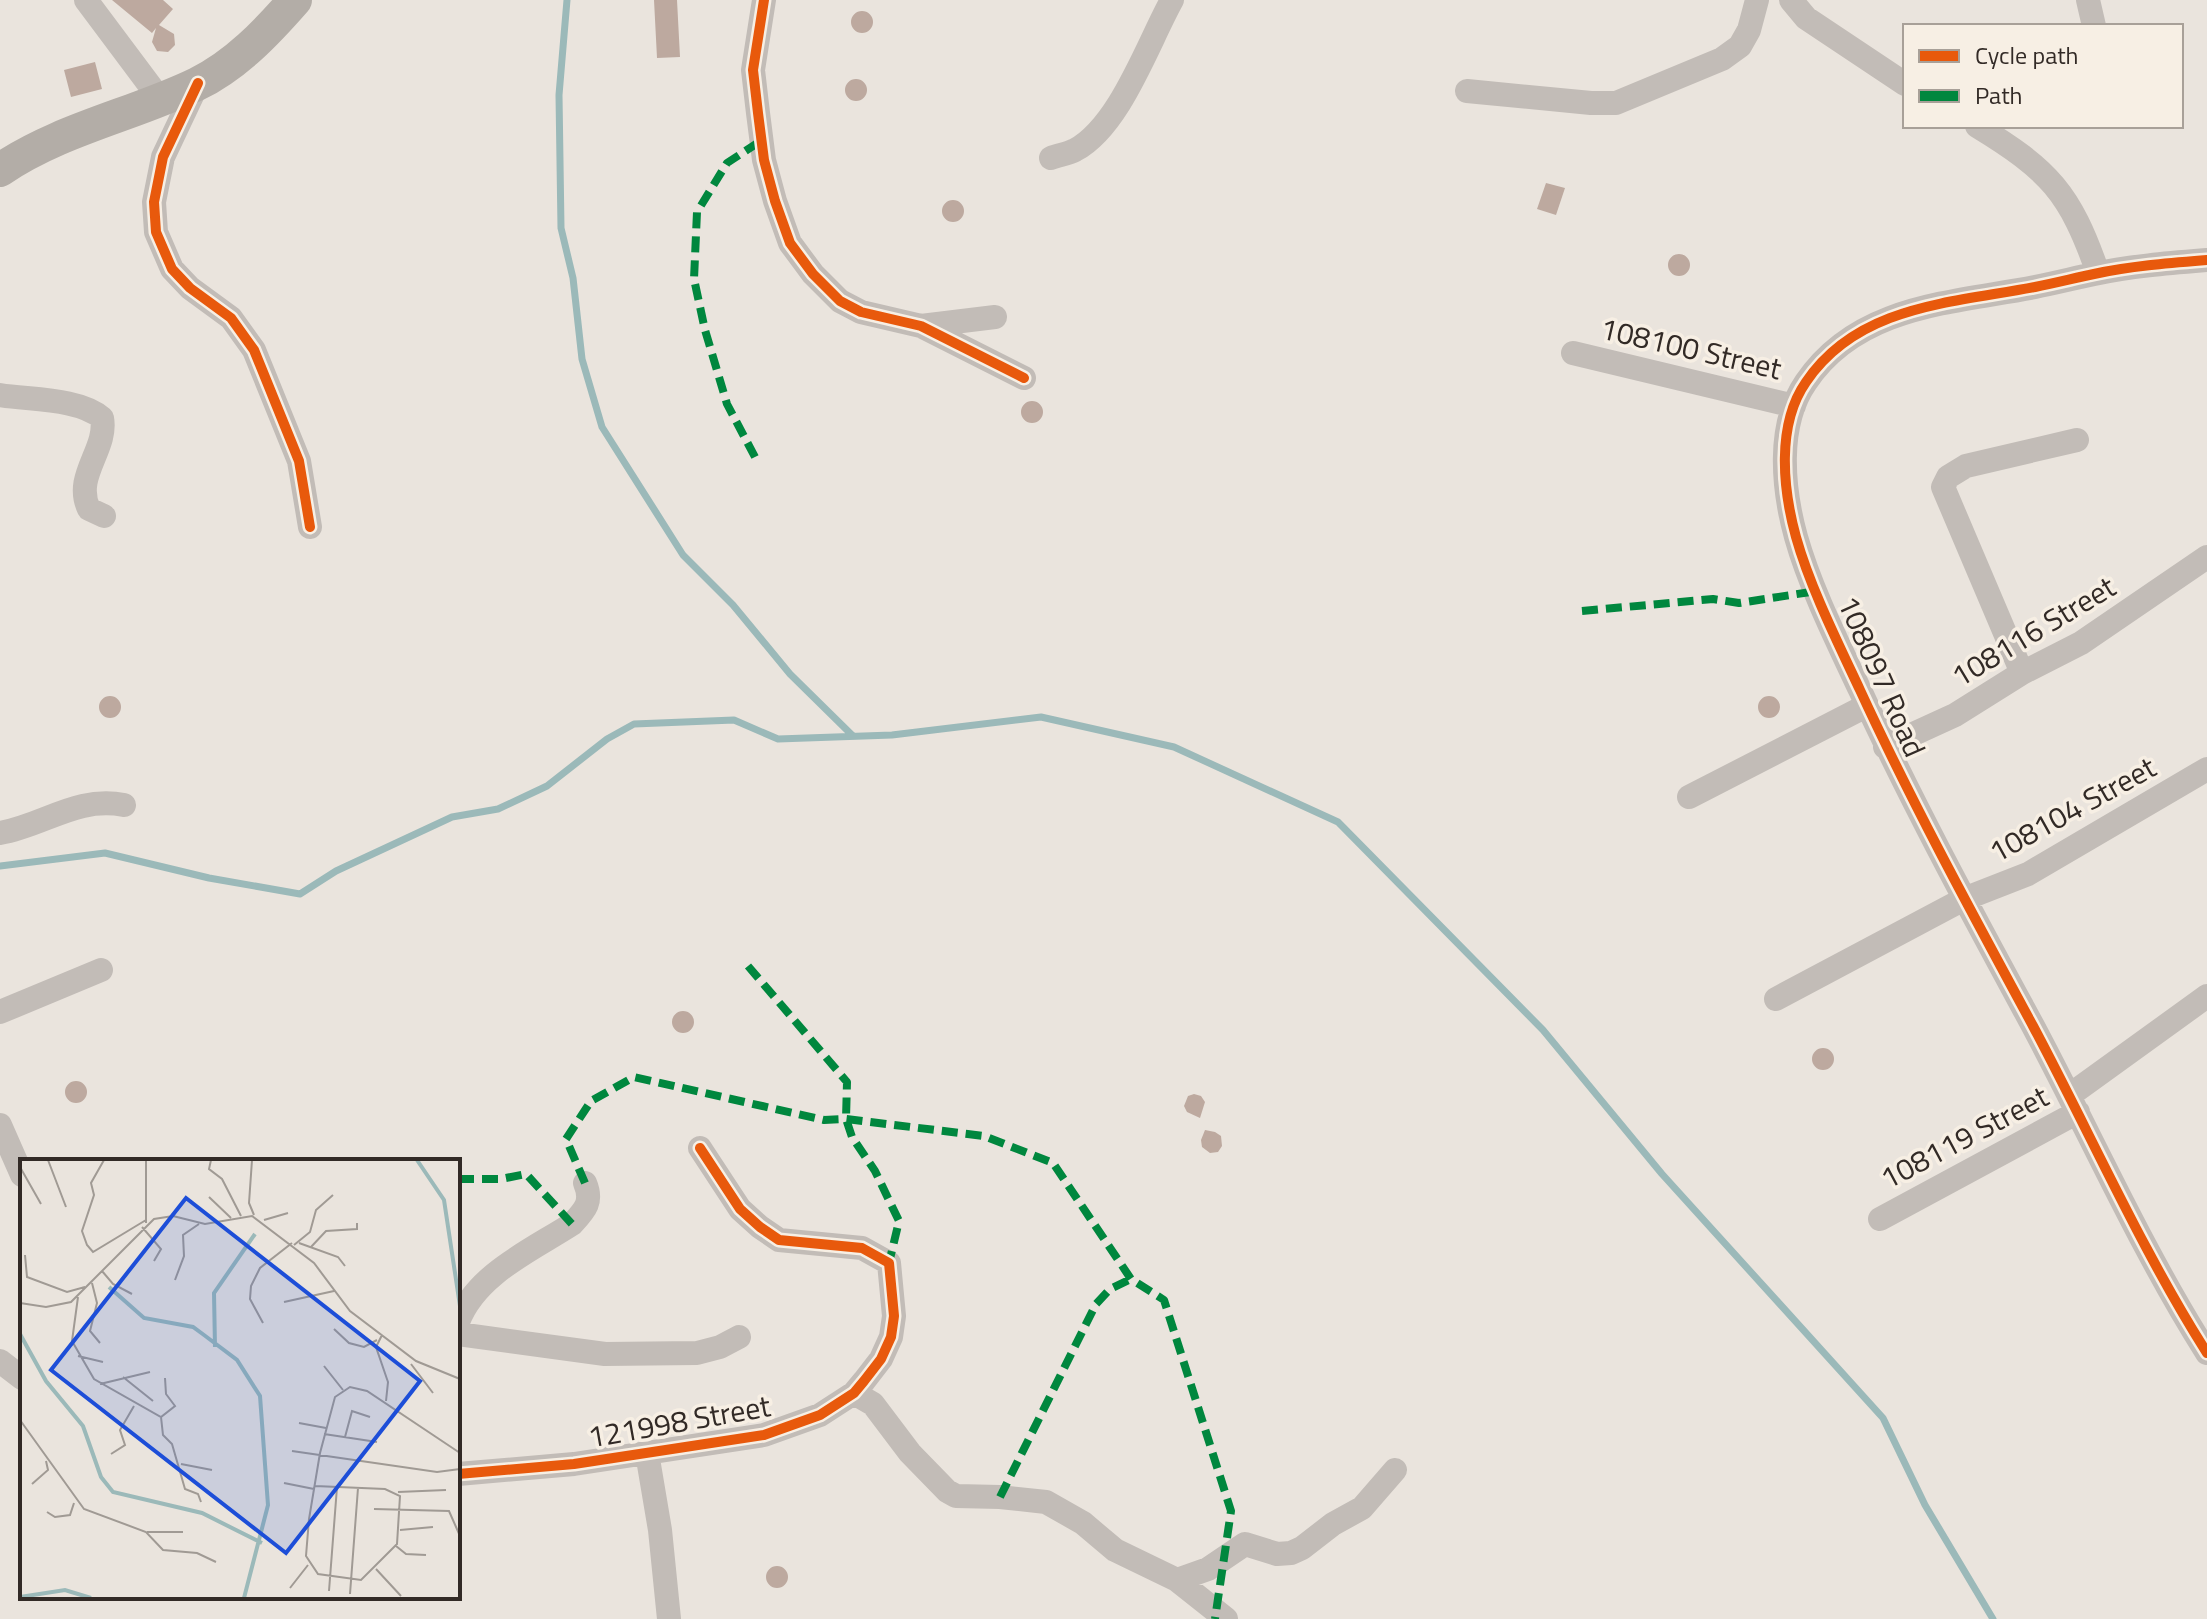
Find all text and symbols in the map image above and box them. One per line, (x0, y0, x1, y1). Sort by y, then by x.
legend (1903, 24, 2183, 128)
text: Cycle path (1975, 37, 2078, 73)
text: Path (1975, 77, 2022, 113)
street label: 108100 Street (1596, 305, 1787, 391)
street label: 108116 Street (1942, 563, 2124, 698)
street label: 108097 Road (1826, 588, 1938, 764)
street label: 108104 Street (1980, 744, 2164, 874)
street label: 108119 Street (1872, 1073, 2057, 1201)
inset map (20, 1159, 460, 1599)
street label: 121998 Street (584, 1382, 774, 1460)

